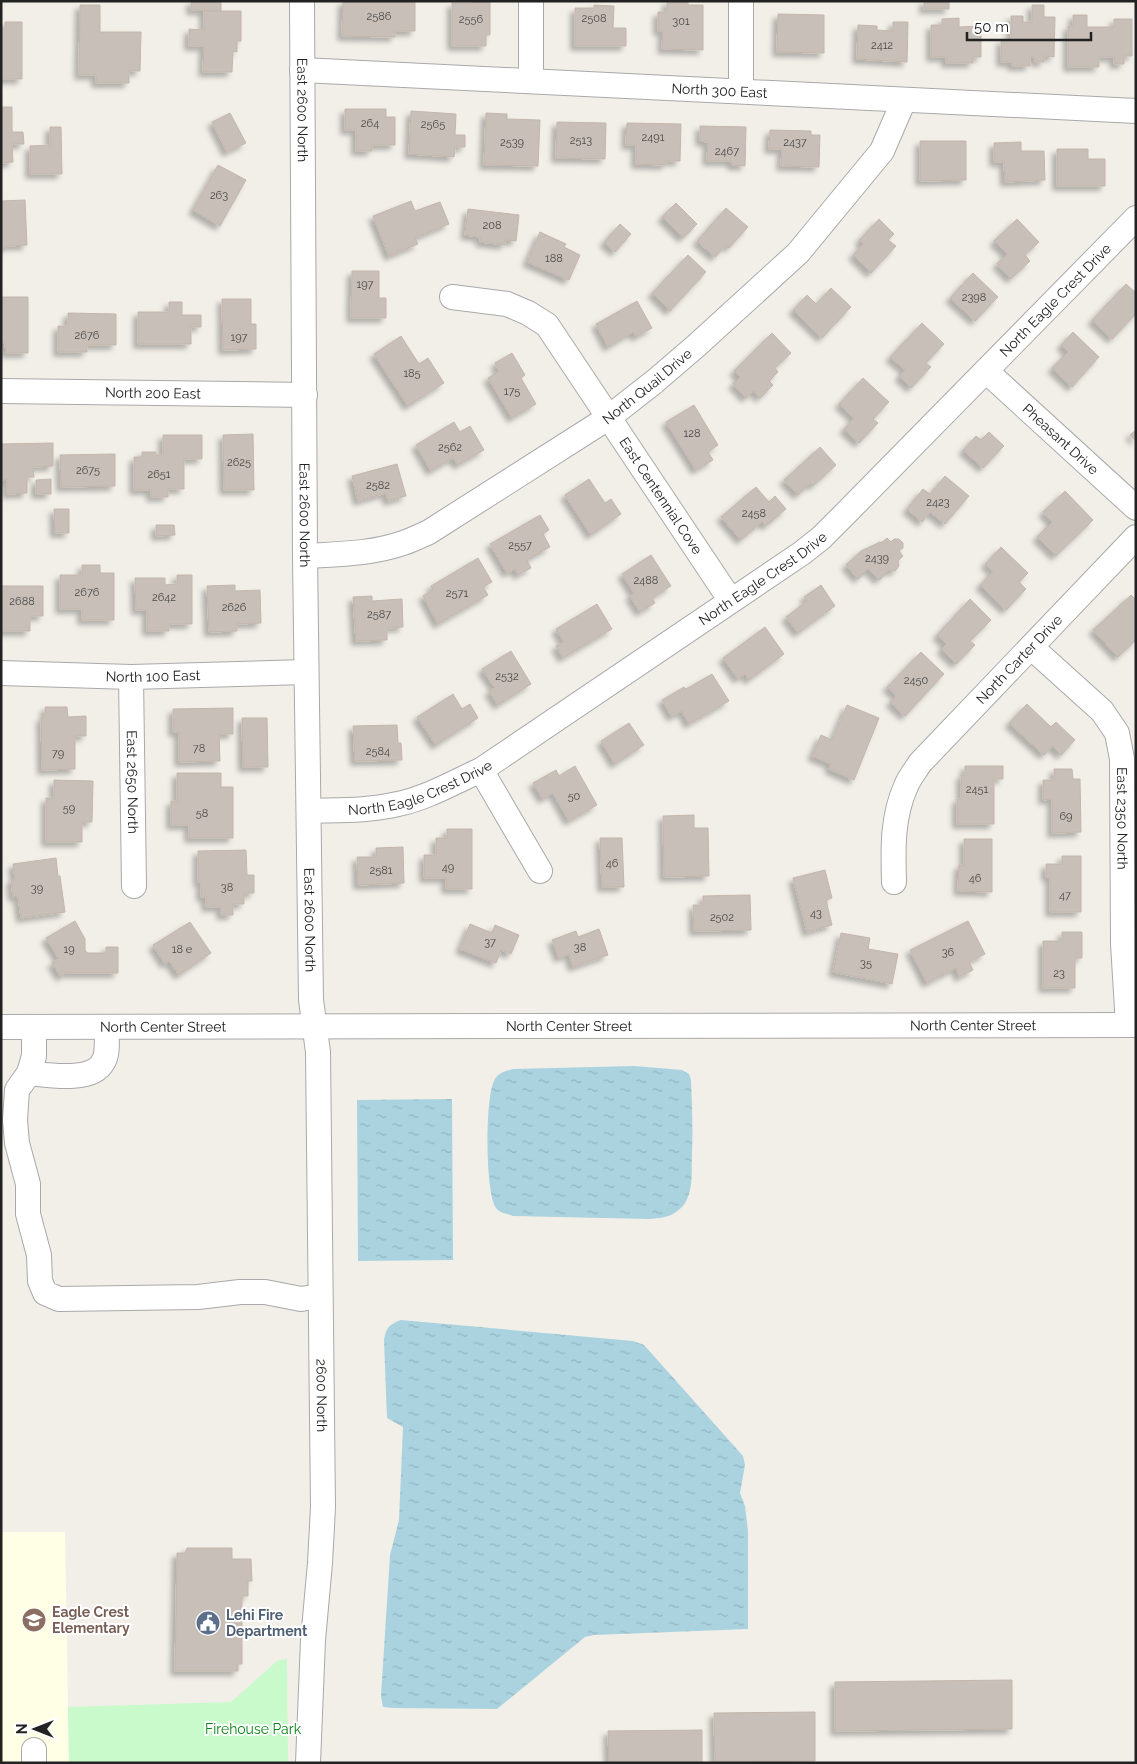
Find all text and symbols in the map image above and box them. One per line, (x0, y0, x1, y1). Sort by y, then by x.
house number: 2586 (367, 10, 392, 23)
scale bar (967, 10, 1091, 42)
house number: 2508 (582, 12, 606, 25)
house number: 2556 (459, 13, 484, 26)
house number: 301 (672, 15, 690, 28)
text: 50 m (974, 18, 1009, 36)
house number: 2412 (871, 39, 893, 52)
street label: East 2600 North (294, 58, 311, 162)
street label: North 300 East (671, 80, 768, 101)
house number: 264 (361, 117, 379, 130)
house number: 2565 (421, 118, 445, 131)
house number: 2491 (642, 131, 665, 144)
house number: 2513 (570, 134, 592, 147)
house number: 2539 (500, 136, 524, 149)
house number: 2437 (783, 136, 807, 149)
house number: 2467 (715, 145, 739, 158)
house number: 263 (210, 189, 228, 202)
house number: 208 (483, 219, 502, 232)
street label: North Eagle Crest Drive (996, 240, 1114, 360)
house number: 188 (545, 252, 563, 265)
house number: 197 (357, 278, 374, 291)
house number: 2398 (962, 291, 986, 304)
house number: 2676 (75, 329, 100, 342)
house number: 197 (231, 331, 248, 344)
street label: North Quail Drive (599, 345, 695, 427)
house number: 185 (403, 367, 421, 380)
street label: North 200 East (105, 384, 201, 402)
house number: 175 (504, 385, 520, 398)
street label: Pheasant Drive (1019, 401, 1102, 478)
house number: 128 (684, 427, 700, 440)
street label: East Centennial Cove (616, 434, 706, 557)
house number: 2562 (438, 441, 462, 454)
house number: 2625 (227, 456, 251, 469)
street label: East 2600 North (296, 463, 313, 567)
house number: 2675 (76, 464, 100, 477)
house number: 2651 (147, 468, 171, 481)
house number: 2582 (366, 479, 390, 492)
house number: 2423 (926, 496, 950, 509)
house number: 2458 (742, 507, 766, 520)
street label: North Eagle Crest Drive (696, 529, 830, 628)
house number: 2557 (508, 539, 532, 552)
house number: 2439 (865, 552, 889, 565)
house number: 2488 (634, 574, 658, 587)
house number: 2676 (75, 586, 100, 599)
house number: 2571 (446, 587, 468, 600)
house number: 2642 (152, 591, 176, 604)
house number: 2688 (9, 595, 35, 608)
house number: 2626 (222, 601, 247, 614)
house number: 2587 (367, 608, 391, 621)
street label: North Carter Drive (973, 612, 1065, 707)
street label: North 100 East (105, 667, 201, 685)
house number: 2532 (495, 670, 519, 683)
house number: 2450 (904, 674, 928, 687)
street label: East 2650 North (124, 730, 141, 834)
house number: 78 (193, 742, 205, 755)
house number: 2584 (366, 745, 390, 758)
house number: 79 (52, 747, 64, 760)
street label: North Eagle Crest Drive (348, 757, 495, 818)
street label: East 2350 North (1114, 767, 1131, 870)
house number: 2451 (966, 783, 989, 796)
house number: 50 (568, 790, 581, 803)
house number: 59 (63, 802, 75, 815)
house number: 58 (196, 807, 208, 820)
house number: 69 (1059, 810, 1073, 823)
house number: 46 (606, 857, 619, 870)
house number: 49 (442, 861, 454, 874)
house number: 2581 (370, 864, 393, 877)
street label: East 2600 North (301, 868, 319, 972)
house number: 46 (969, 872, 982, 885)
house number: 38 (221, 881, 233, 894)
house number: 39 (31, 882, 43, 895)
house number: 47 (1059, 889, 1071, 902)
house number: 43 (810, 907, 822, 920)
house number: 2502 (710, 911, 734, 924)
house number: 37 (484, 936, 496, 949)
house number: 38 (574, 941, 586, 954)
house number: 19 (63, 943, 75, 956)
house number: 18 e (172, 943, 193, 956)
house number: 36 (942, 946, 955, 959)
house number: 35 (860, 957, 872, 970)
house number: 23 (1053, 967, 1065, 980)
street label: North Center Street (910, 1017, 1036, 1033)
street label: North Center Street (506, 1018, 632, 1034)
street label: North Center Street (100, 1019, 226, 1035)
street label: 2600 North (313, 1359, 330, 1432)
place label: Eagle Crest Elementary (52, 1604, 130, 1636)
school or university icon: Eagle Crest Elementary (21, 1607, 47, 1633)
place label: Lehi Fire Department (226, 1607, 308, 1639)
public building icon: Lehi Fire Department (195, 1610, 221, 1636)
north arrow (10, 1704, 60, 1754)
park label: Firehouse Park (205, 1721, 302, 1737)
text: N (14, 1724, 30, 1734)

